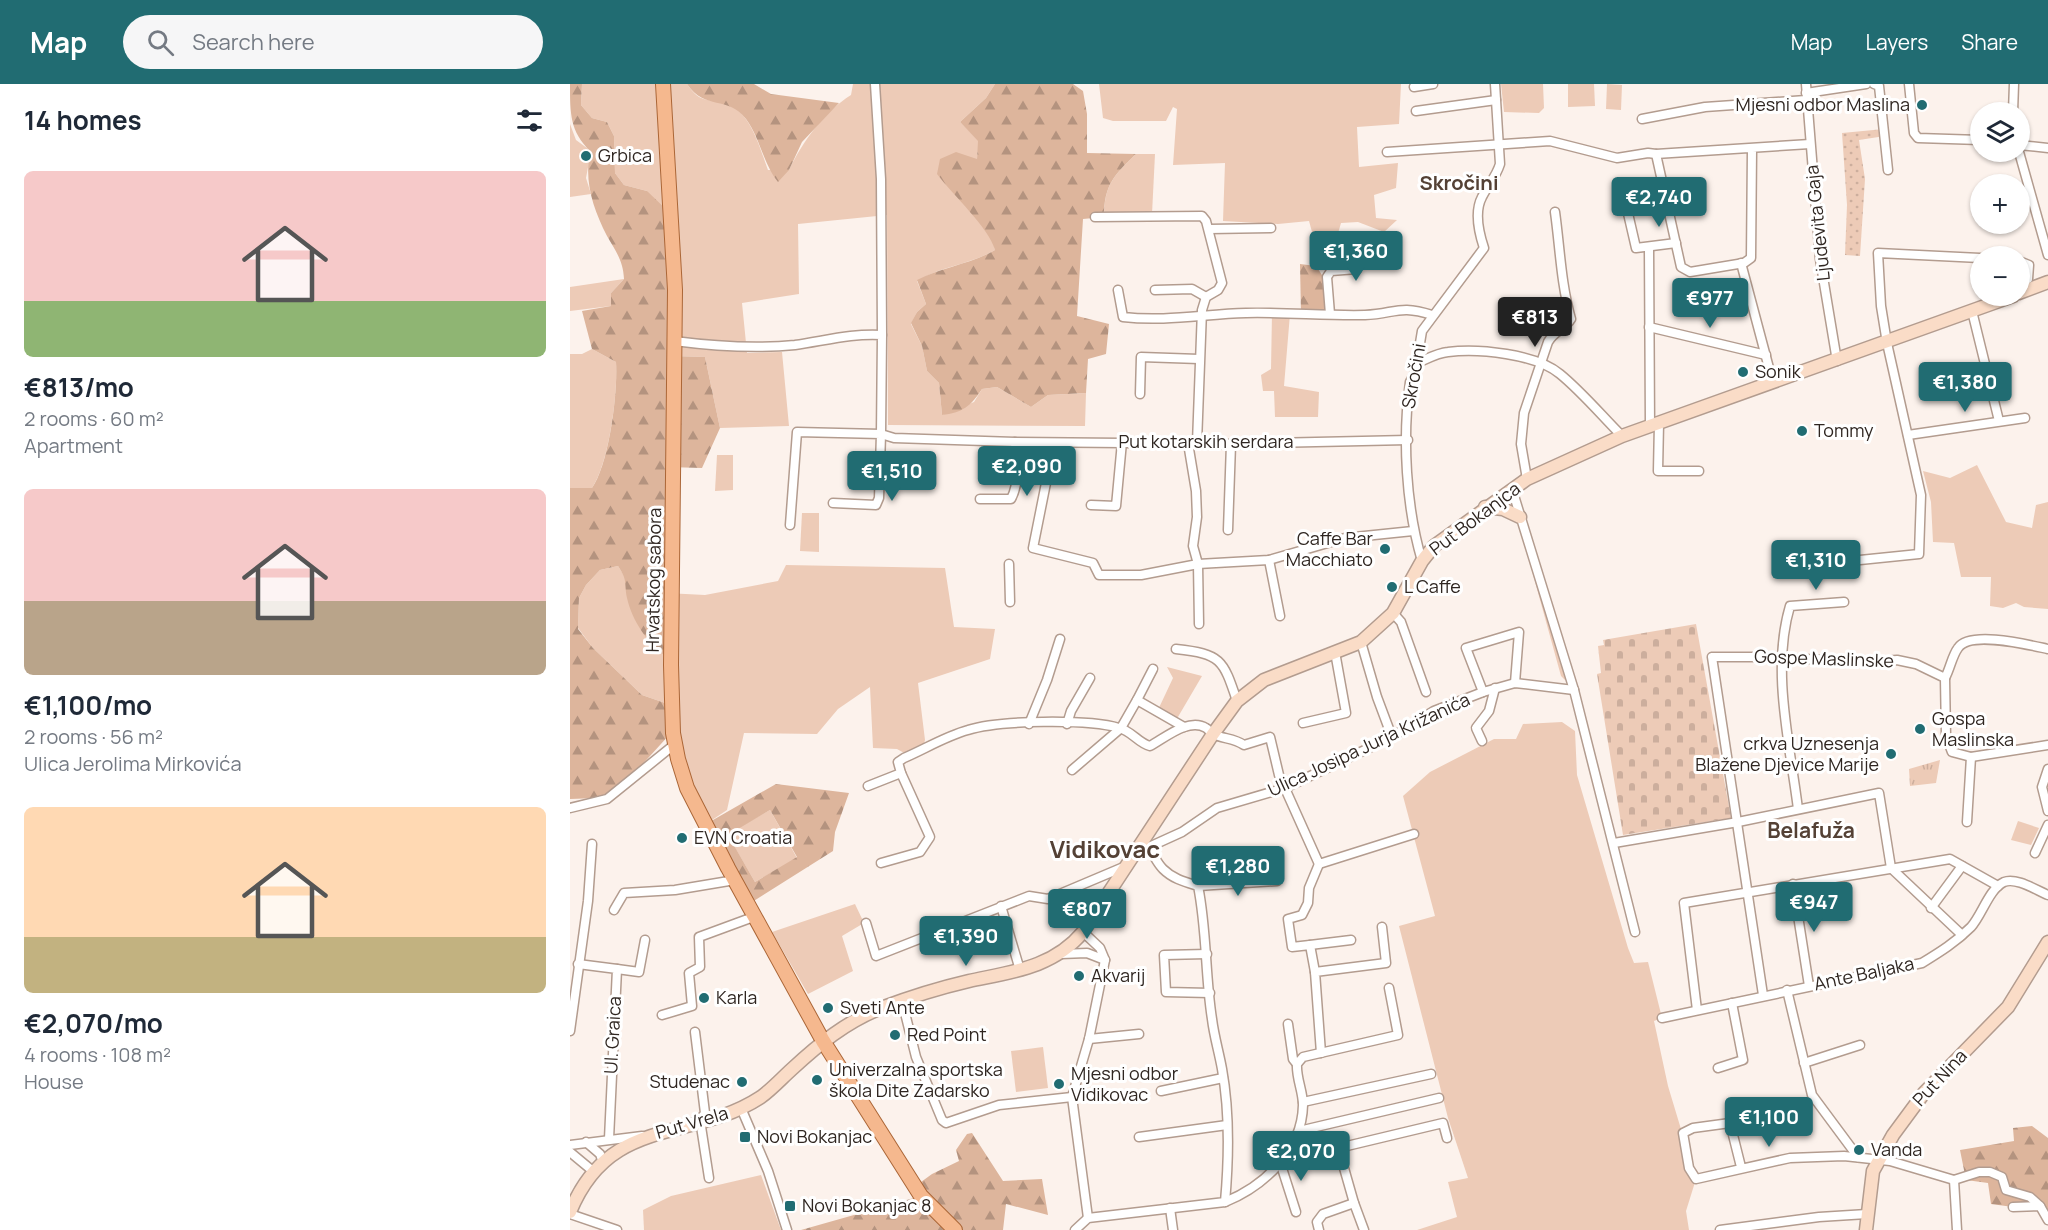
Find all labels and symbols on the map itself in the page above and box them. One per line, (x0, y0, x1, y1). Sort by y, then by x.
place label: Mjesni odbor Maslina (1736, 92, 1910, 116)
marker: Mjesni odbor Maslina (1915, 98, 1929, 112)
place label: Grbica (598, 143, 652, 167)
marker: Grbica (579, 149, 593, 163)
street label: Ljudevita Gaja (1799, 164, 1835, 282)
district label: Skročini (1420, 169, 1499, 196)
pin: €2,740 (1610, 177, 1708, 228)
pin: €1,360 (1307, 231, 1405, 282)
pin: €977 (1674, 278, 1746, 329)
pin: €813 (1499, 297, 1571, 348)
street label: Skročini (1395, 341, 1431, 410)
place label: Sonik (1755, 359, 1802, 383)
pin: €1,380 (1916, 362, 2014, 413)
marker: Sonik (1736, 365, 1750, 379)
place label: Tommy (1814, 418, 1874, 442)
marker: Tommy (1795, 424, 1809, 438)
street label: Put kotarskih serdara (1118, 429, 1294, 453)
pin: €2,090 (978, 446, 1076, 497)
pin: €1,510 (843, 451, 941, 502)
street label: Put Bokanjca (1424, 476, 1525, 560)
street label: Hrvatskog sabora (640, 507, 666, 652)
place label: Caffe Bar Macchiato (1286, 526, 1374, 571)
pin: €1,310 (1767, 540, 1865, 591)
marker: Caffe Bar Macchiato (1378, 542, 1392, 556)
place label: L Caffe (1404, 574, 1461, 598)
marker: L Caffe (1385, 580, 1399, 594)
street label: Gospe Maslinske (1754, 644, 1894, 672)
street label: Ulica Josipa Jurja Križanića (1264, 687, 1473, 801)
place label: Gospa Maslinska (1932, 706, 2014, 751)
marker: Gospa Maslinska (1913, 722, 1927, 736)
place label: crkva Uznesenja Blažene Djevice Marije (1695, 731, 1879, 776)
marker: crkva Uznesenja Blažene Djevice Marije (1884, 747, 1898, 761)
district label: Belafuža (1767, 816, 1855, 844)
place label: EVN Croatia (694, 825, 792, 849)
marker: EVN Croatia (675, 831, 689, 845)
district label: Vidikovac (1050, 832, 1160, 865)
pin: €1,280 (1189, 846, 1287, 897)
pin: €947 (1778, 882, 1850, 933)
pin: €807 (1051, 889, 1123, 940)
pin: €1,390 (917, 916, 1015, 967)
street label: Ante Baljaka (1812, 951, 1916, 995)
place label: Akvarij (1091, 963, 1145, 987)
marker: Akvarij (1072, 969, 1086, 983)
place label: Karla (716, 985, 757, 1009)
marker: Karla (697, 991, 711, 1005)
street label: Ul. Graica (598, 995, 626, 1074)
place label: Sveti Ante (840, 995, 925, 1019)
marker: Sveti Ante (821, 1001, 835, 1015)
place label: Red Point (907, 1022, 987, 1046)
marker: Red Point (888, 1028, 902, 1042)
street label: Put Nina (1907, 1044, 1972, 1111)
place label: Univerzalna sportska škola Dite Zadarsko (829, 1057, 1003, 1102)
place label: Mjesni odbor Vidikovac (1071, 1061, 1179, 1106)
place label: Studenac (649, 1069, 730, 1093)
marker: Univerzalna sportska škola Dite Zadarsko (810, 1073, 824, 1087)
marker: Studenac (735, 1075, 749, 1089)
marker: Mjesni odbor Vidikovac (1052, 1077, 1066, 1091)
pin: €1,100 (1720, 1097, 1818, 1148)
street label: Put Vrela (653, 1100, 731, 1144)
place label: Novi Bokanjac (757, 1124, 872, 1148)
marker: Novi Bokanjac (738, 1130, 752, 1144)
pin: €2,070 (1252, 1131, 1350, 1182)
place label: Vanda (1871, 1137, 1922, 1161)
marker: Vanda (1852, 1143, 1866, 1157)
place label: Novi Bokanjac 8 (802, 1193, 931, 1217)
marker: Novi Bokanjac 8 (783, 1199, 797, 1213)

